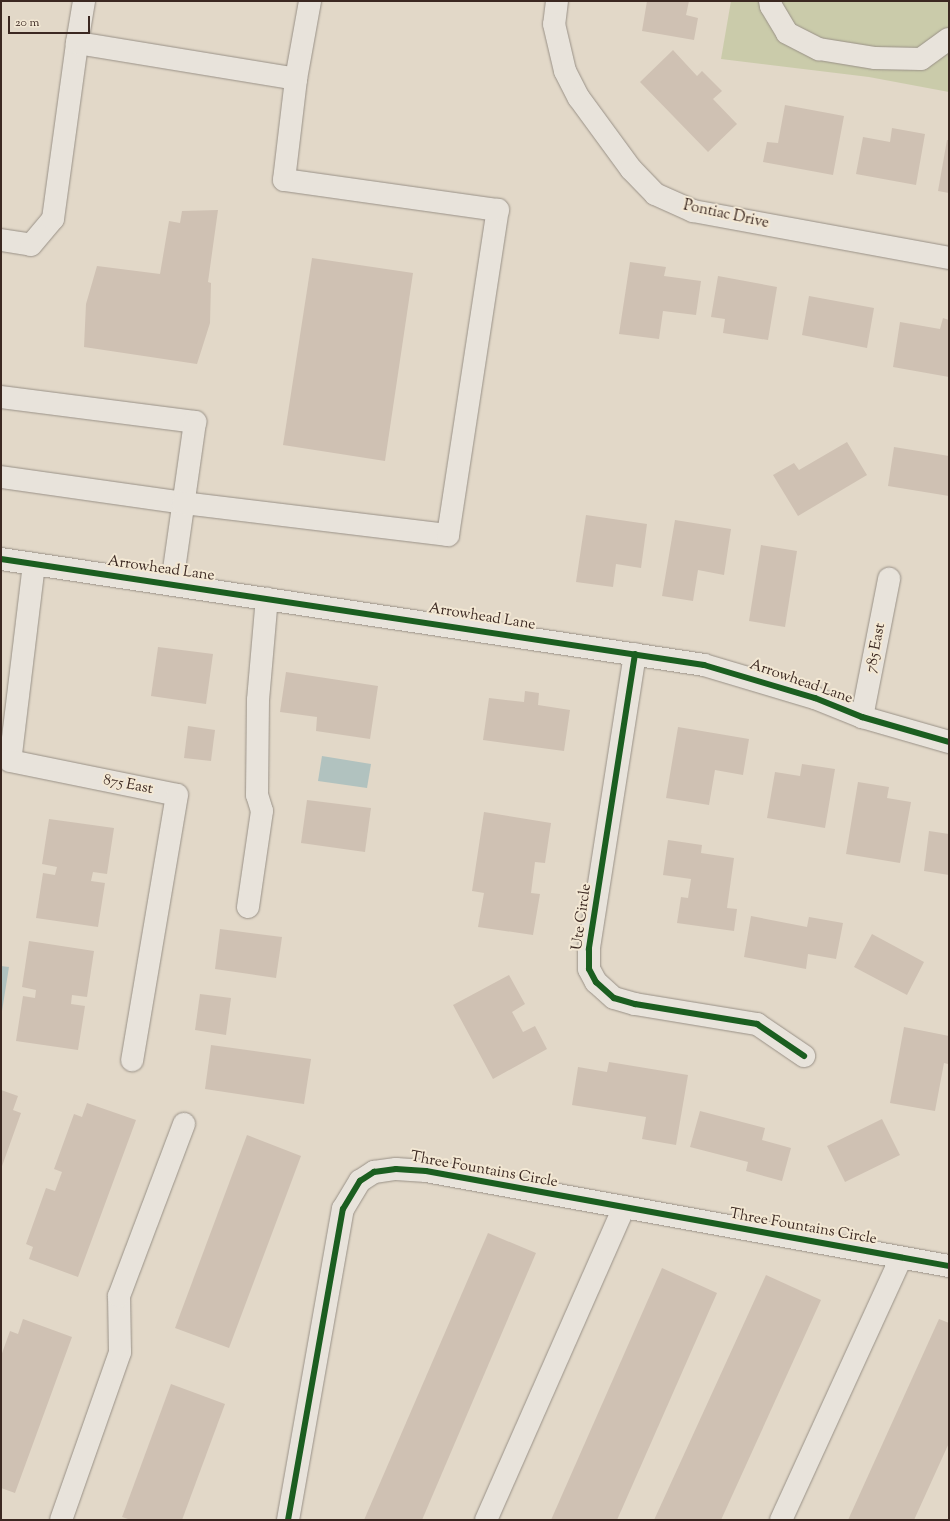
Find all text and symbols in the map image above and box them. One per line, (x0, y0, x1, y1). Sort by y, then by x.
scale bar (10, 8, 92, 34)
text: 20 m (15, 14, 39, 32)
street label: Pontiac Drive (682, 197, 770, 233)
street label: Arrowhead Lane (106, 553, 216, 585)
street label: Arrowhead Lane (427, 600, 537, 634)
street label: 785 East (862, 622, 890, 674)
street label: Arrowhead Lane (747, 656, 855, 708)
street label: 875 East (102, 771, 154, 799)
street label: Ute Circle (568, 883, 596, 951)
street label: Three Fountains Circle (409, 1148, 559, 1192)
street label: Three Fountains Circle (728, 1205, 878, 1249)

